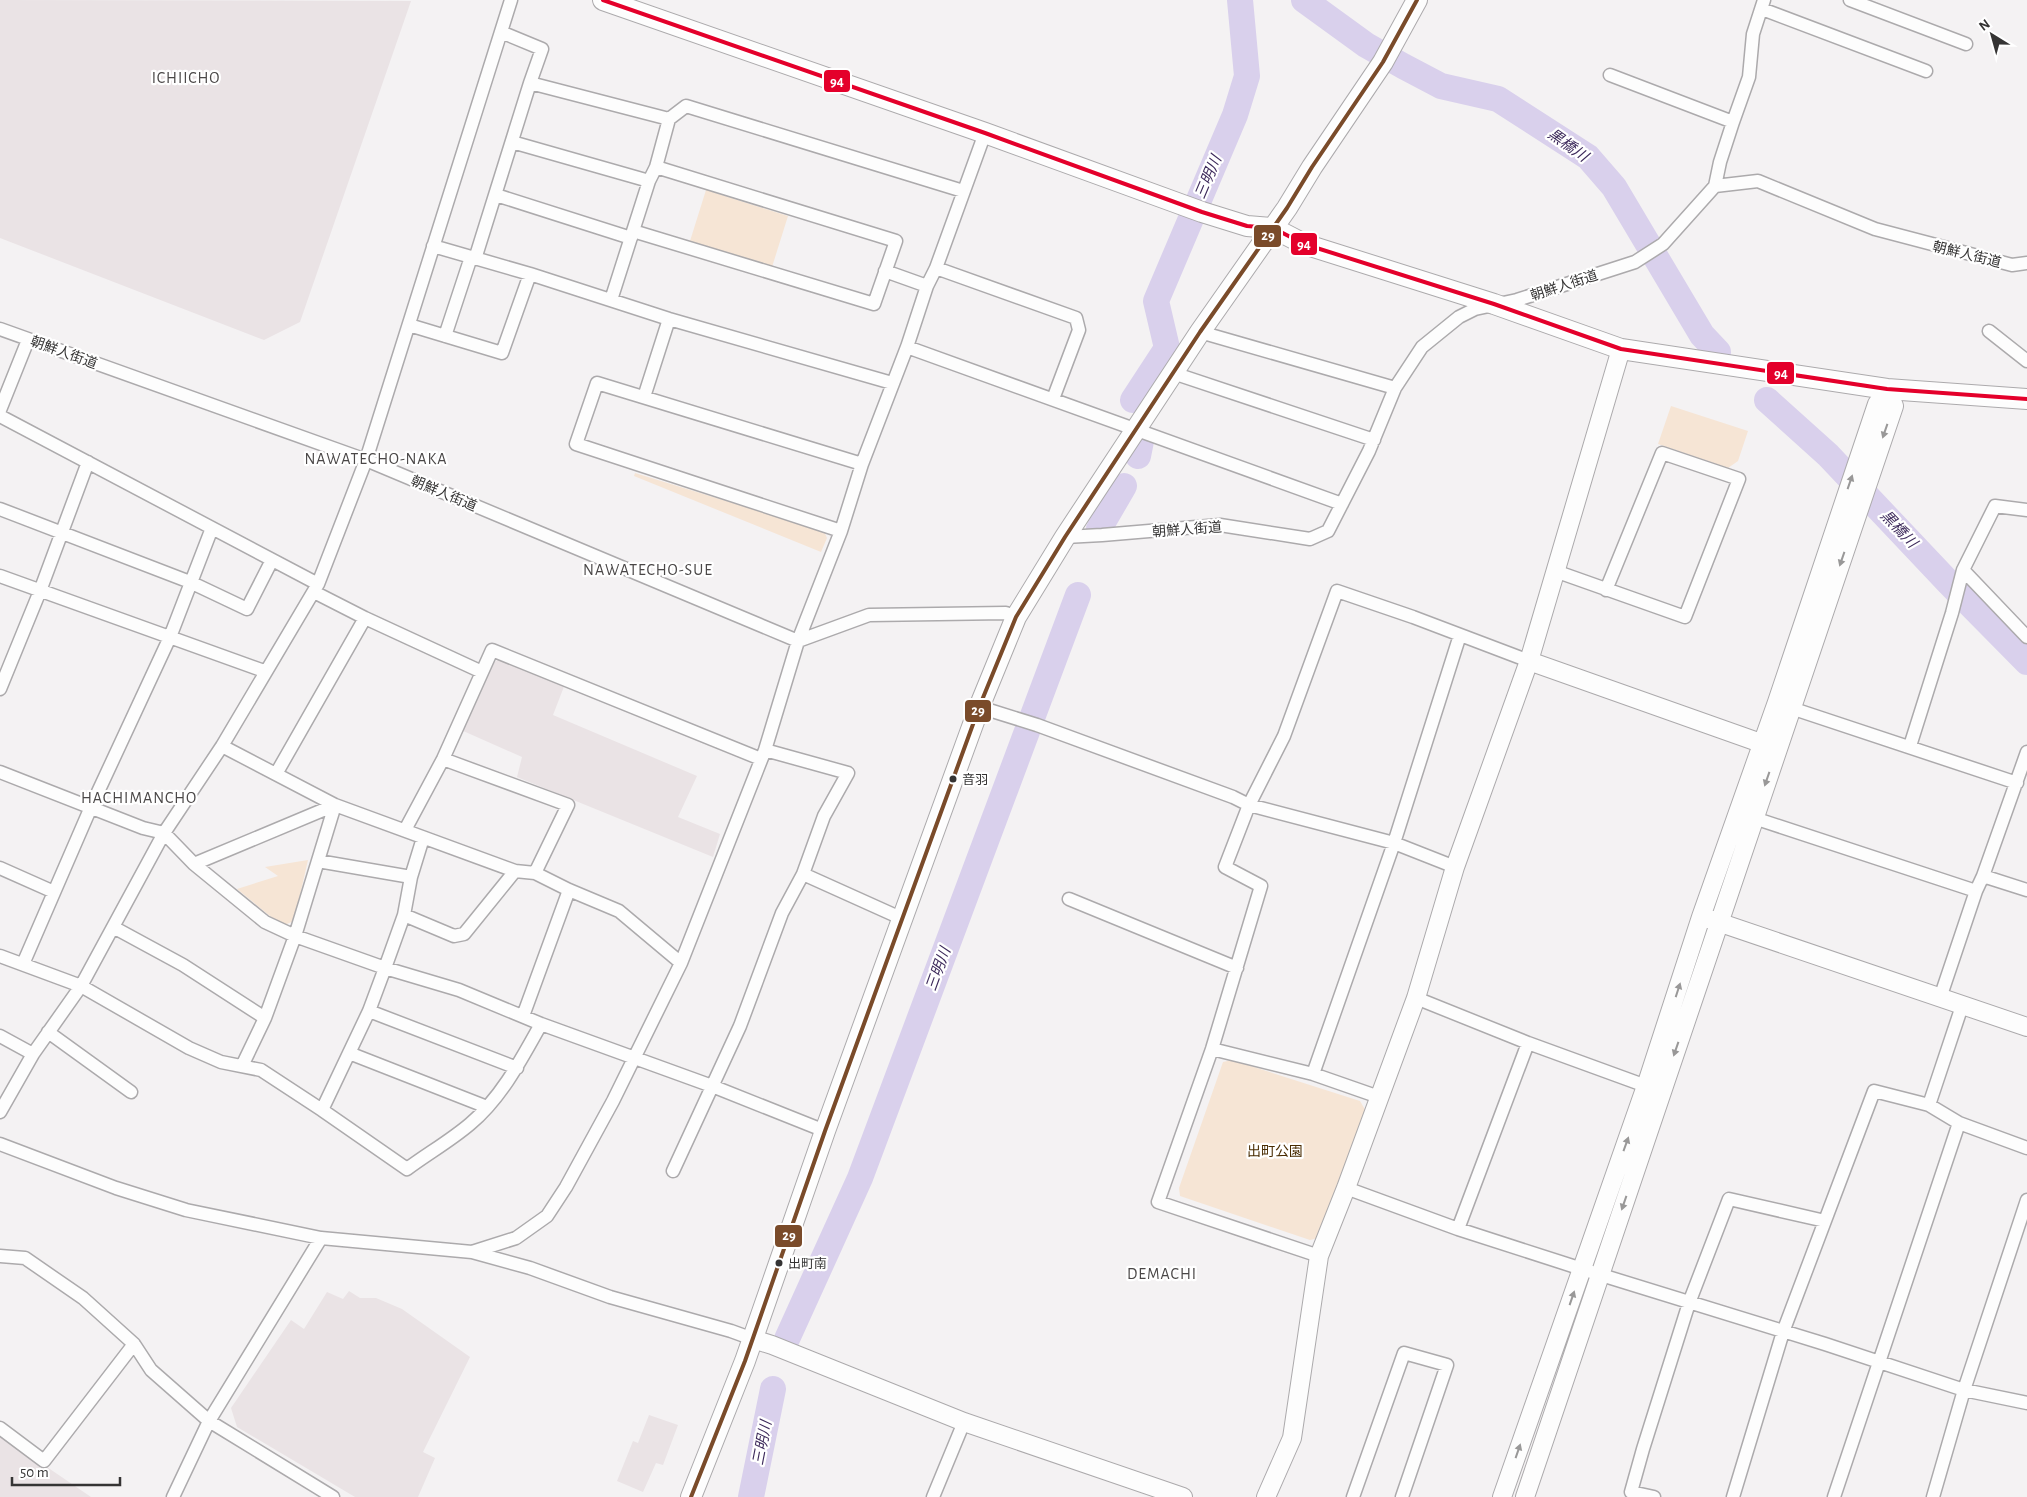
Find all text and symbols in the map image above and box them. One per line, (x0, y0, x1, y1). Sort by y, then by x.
north arrow (1967, 10, 2017, 60)
text: N (1977, 17, 1993, 34)
line badge: 94 (823, 69, 851, 93)
district label: ICHIICHO (152, 70, 220, 86)
text: 94 (830, 75, 844, 89)
water label: 黒橋川 (1545, 126, 1593, 166)
water label: 三明川 (1193, 152, 1225, 201)
line badge: 29 (1253, 224, 1282, 248)
text: 29 (1261, 229, 1275, 243)
line badge: 94 (1290, 232, 1318, 256)
text: 94 (1297, 238, 1311, 252)
street label: 朝鮮人街道 (1931, 239, 2003, 270)
street label: 朝鮮人街道 (1529, 268, 1600, 303)
street label: 朝鮮人街道 (28, 333, 99, 371)
line badge: 94 (1766, 361, 1795, 385)
text: 94 (1774, 367, 1788, 381)
one-way arrow (1881, 424, 1889, 439)
district label: NAWATECHO-NAKA (304, 451, 448, 467)
street label: 朝鮮人街道 (409, 473, 479, 514)
one-way arrow (1846, 474, 1854, 489)
water label: 黒橋川 (1878, 507, 1922, 552)
street label: 朝鮮人街道 (1152, 520, 1222, 539)
one-way arrow (1838, 552, 1846, 567)
district label: NAWATECHO-SUE (583, 562, 713, 578)
line badge: 29 (964, 699, 992, 723)
text: 29 (971, 704, 985, 718)
one-way arrow (1763, 772, 1771, 787)
place label: 音羽 (962, 773, 988, 787)
marker: 音羽 (948, 774, 958, 784)
district label: HACHIMANCHO (81, 790, 197, 806)
water label: 三明川 (924, 944, 954, 993)
one-way arrow (1674, 983, 1682, 998)
one-way arrow (1672, 1042, 1680, 1057)
one-way arrow (1623, 1137, 1630, 1152)
park label: 出町公園 (1247, 1144, 1303, 1159)
one-way arrow (1620, 1196, 1628, 1211)
line badge: 29 (774, 1224, 803, 1248)
text: 29 (782, 1229, 796, 1243)
place label: 出町南 (788, 1257, 827, 1271)
marker: 出町南 (774, 1258, 784, 1268)
district label: DEMACHI (1127, 1266, 1197, 1282)
one-way arrow (1569, 1290, 1576, 1305)
water label: 三明川 (751, 1418, 775, 1467)
one-way arrow (1514, 1443, 1522, 1458)
scale bar (12, 1454, 120, 1486)
text: 50 m (20, 1465, 49, 1480)

